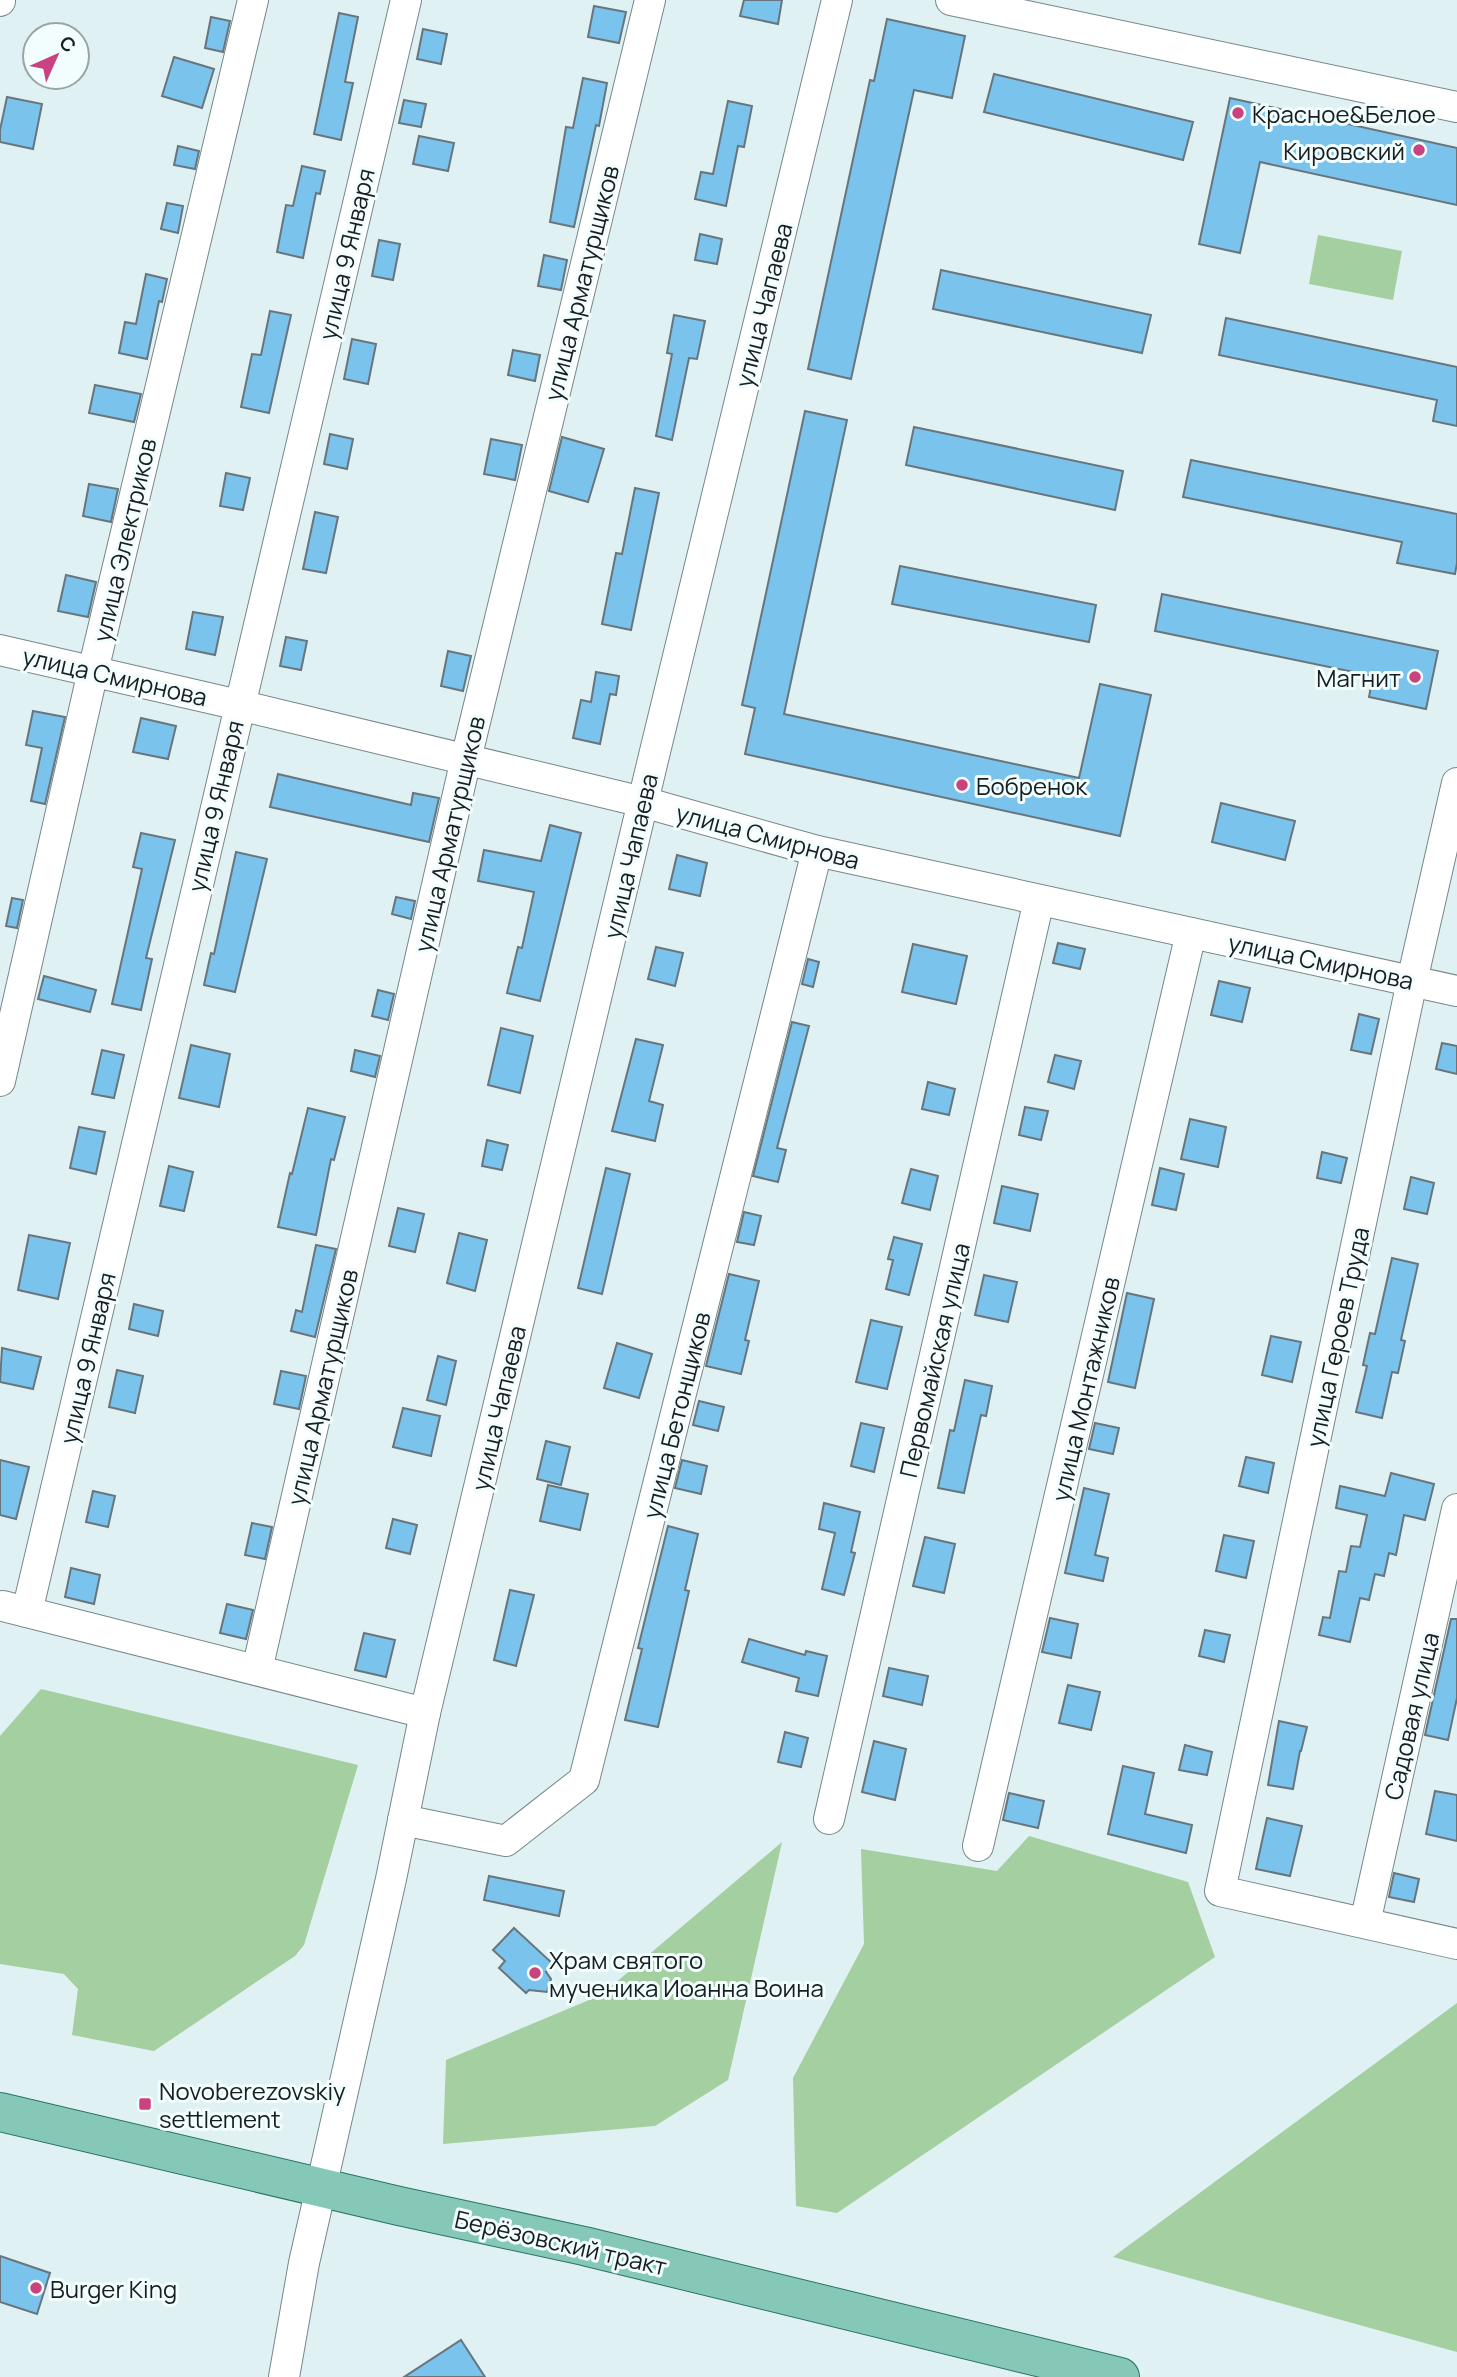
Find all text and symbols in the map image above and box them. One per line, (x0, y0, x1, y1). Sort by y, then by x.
north arrow (21, 21, 91, 91)
text: С (54, 30, 82, 58)
place label: Красное&Белое (1252, 97, 1436, 130)
marker: Красное&Белое (1230, 105, 1246, 121)
place label: Кировский (1283, 134, 1405, 167)
marker: Кировский (1411, 142, 1427, 158)
street label: улица Арматурщиков (536, 162, 626, 404)
street label: улица 9 Января (310, 165, 382, 343)
street label: улица Чапаева (727, 219, 799, 391)
street label: улица Электриков (85, 435, 163, 645)
street label: улица Смирнова (19, 639, 211, 713)
place label: Магнит (1316, 661, 1401, 694)
marker: Магнит (1407, 669, 1423, 685)
street label: улица Арматурщиков (406, 712, 492, 955)
street label: улица 9 Января (179, 717, 251, 895)
place label: Бобренок (976, 769, 1088, 802)
street label: улица Чапаева (595, 770, 665, 942)
marker: Бобренок (954, 777, 970, 793)
street label: улица Смирнова (673, 796, 863, 876)
street label: улица Смирнова (1225, 925, 1417, 997)
street label: улица Героев Труда (1298, 1224, 1376, 1450)
street label: Первомайская улица (891, 1239, 977, 1481)
street label: улица Арматурщиков (279, 1265, 365, 1508)
street label: улица 9 Января (51, 1269, 123, 1447)
street label: улица Монтажников (1043, 1273, 1127, 1505)
street label: улица Бетонщиков (634, 1308, 718, 1522)
street label: улица Чапаева (463, 1322, 533, 1494)
street label: Садовая улица (1376, 1629, 1446, 1803)
place label: Храм святого мученика Иоанна Воина (549, 1943, 824, 2004)
marker: Храм святого мученика Иоанна Воина (527, 1965, 543, 1981)
place label: Novoberezovskiy settlement (159, 2074, 346, 2135)
marker: Novoberezovskiy settlement (137, 2096, 153, 2112)
street label: Берёзовский тракт (452, 2202, 670, 2282)
place label: Burger King (50, 2272, 177, 2305)
marker: Burger King (28, 2280, 44, 2296)

